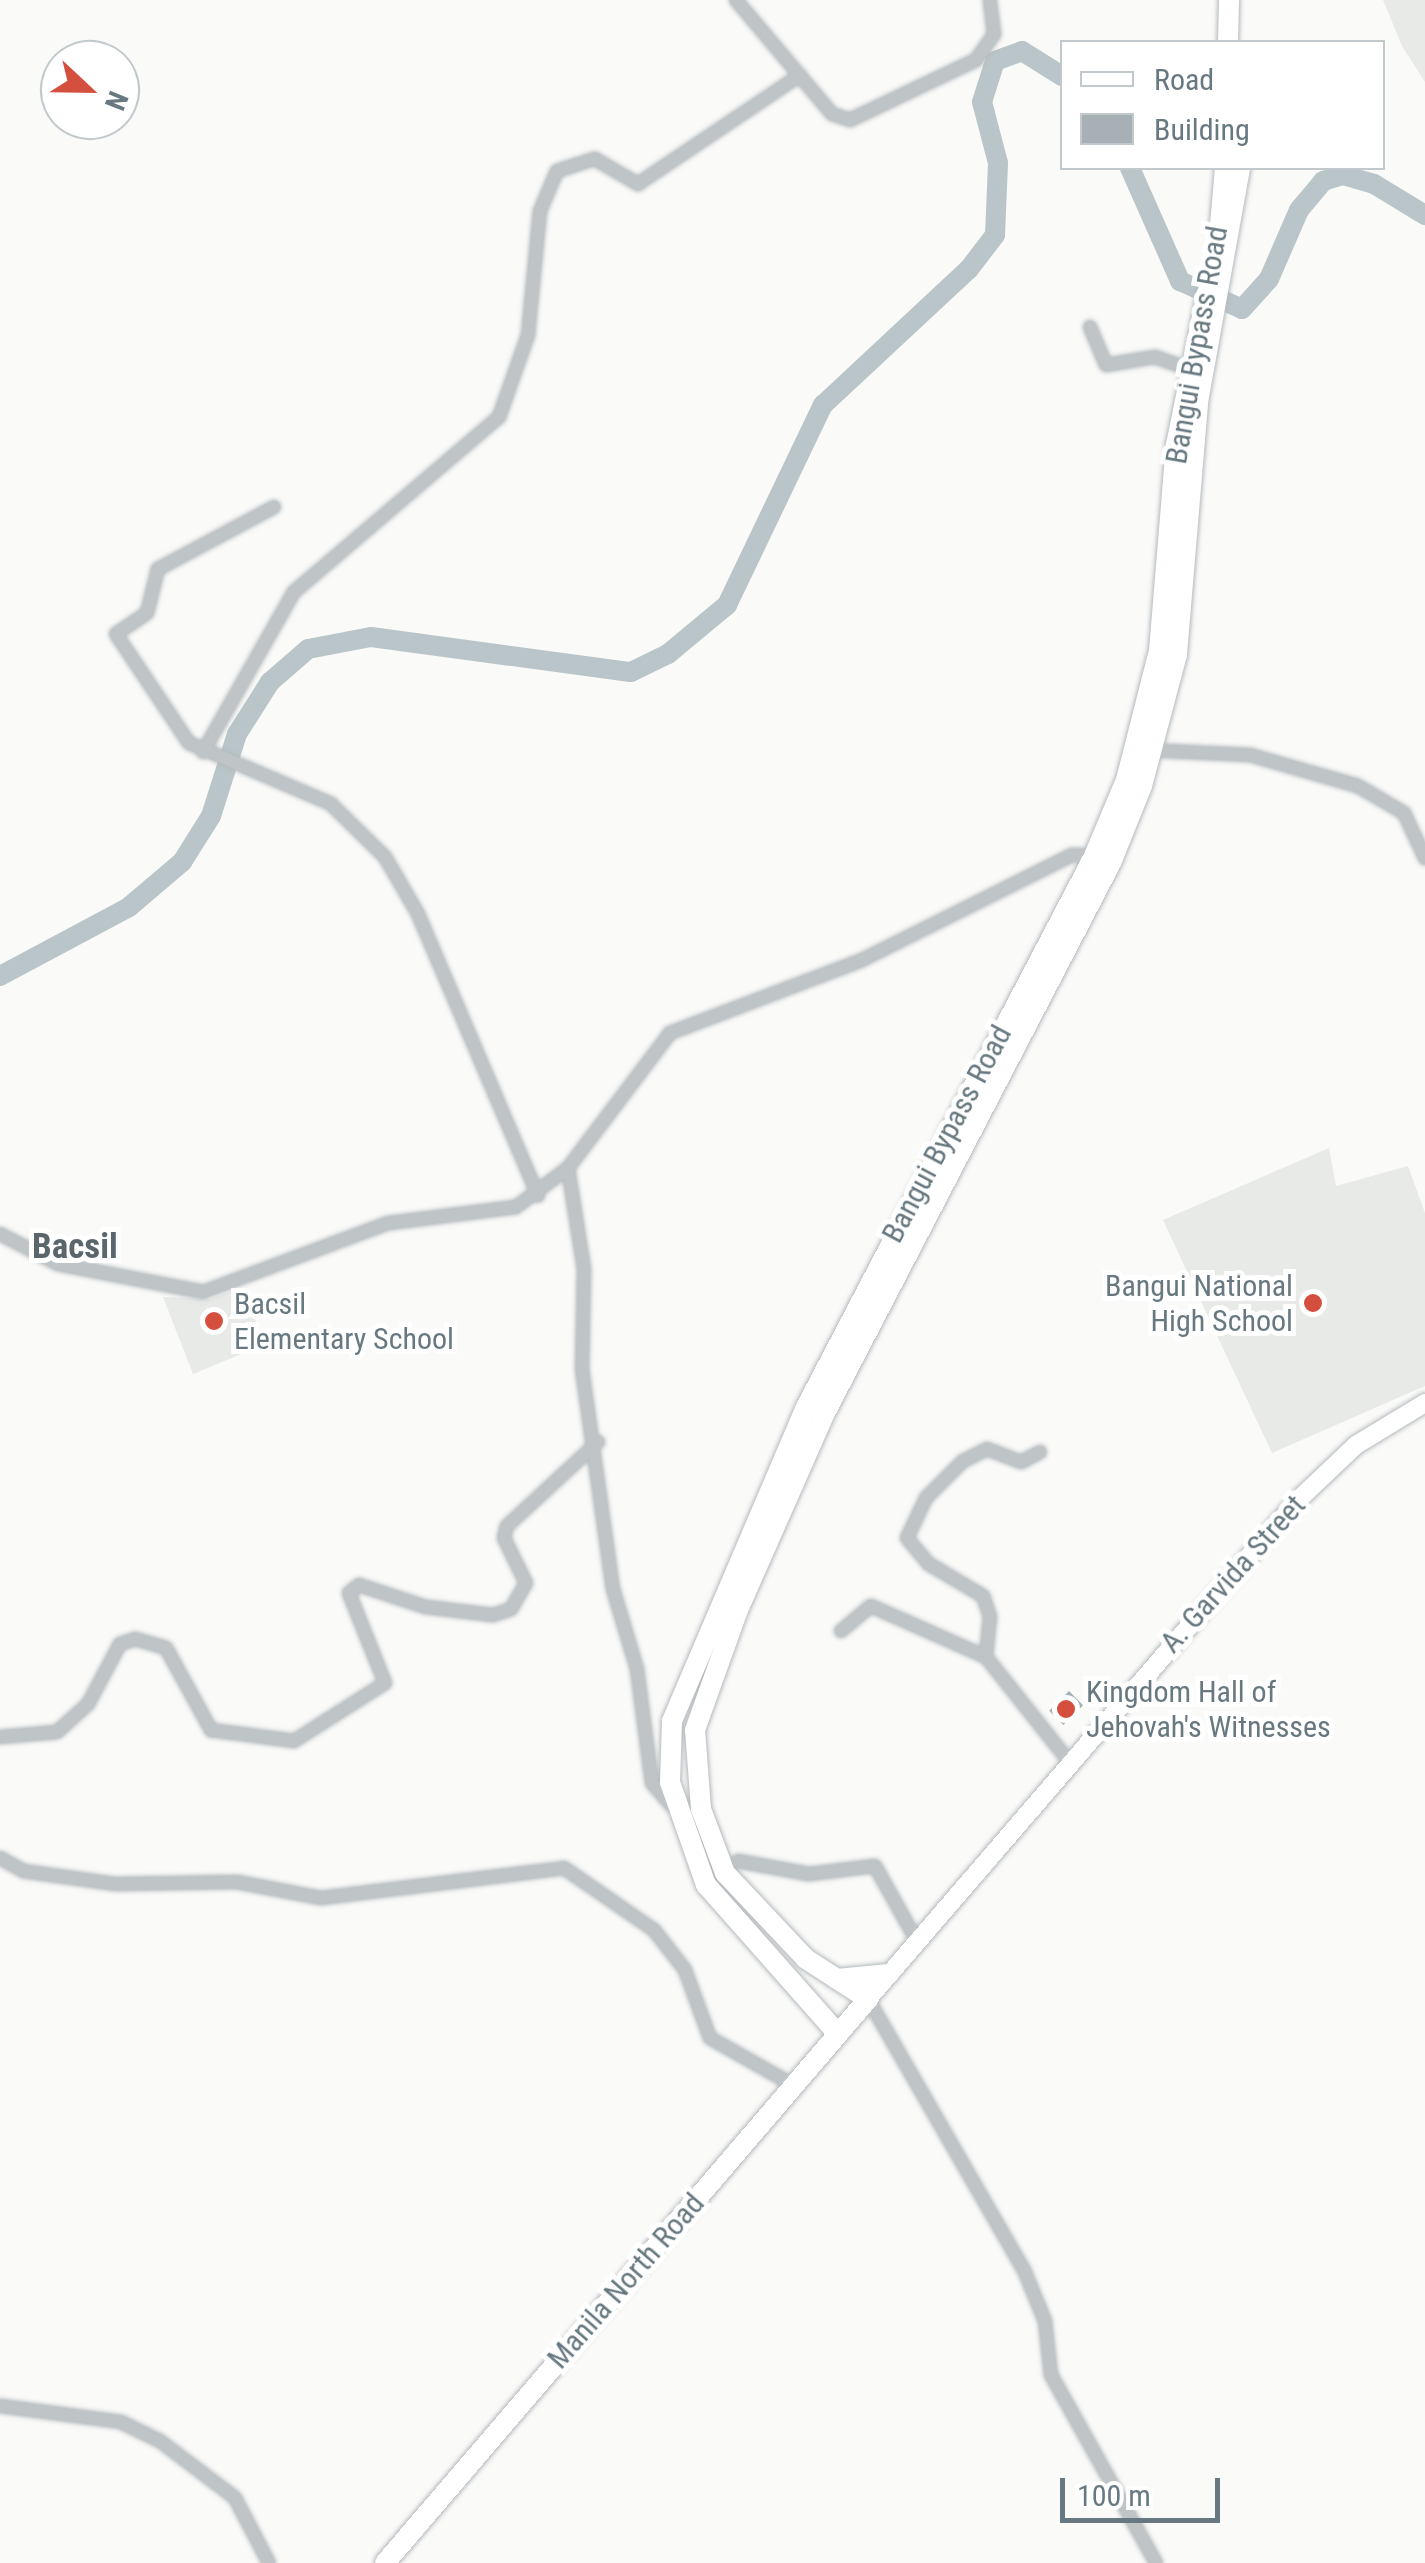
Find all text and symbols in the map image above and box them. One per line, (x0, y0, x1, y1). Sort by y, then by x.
north arrow (40, 40, 140, 140)
legend (1060, 40, 1385, 170)
text: Road (1154, 62, 1214, 97)
text: N (98, 87, 135, 115)
text: Building (1154, 112, 1250, 147)
street label: Bangui Bypass Road (1158, 223, 1236, 467)
street label: Bangui Bypass Road (875, 1019, 1019, 1249)
district label: Bacsil (32, 1226, 118, 1268)
place label: Bangui National High School (1105, 1268, 1293, 1338)
place label: Bacsil Elementary School (234, 1286, 454, 1356)
marker: Bangui National High School (1302, 1292, 1324, 1314)
marker: Bacsil Elementary School (203, 1310, 225, 1332)
street label: A. Garvida Street (1153, 1488, 1313, 1660)
place label: Kingdom Hall of Jehovah's Witnesses (1086, 1674, 1331, 1744)
marker: Kingdom Hall of Jehovah's Witnesses (1055, 1698, 1077, 1720)
street label: Manila North Road (540, 2186, 712, 2376)
scale bar (1065, 2458, 1225, 2520)
text: 100 m (1077, 2478, 1151, 2513)

